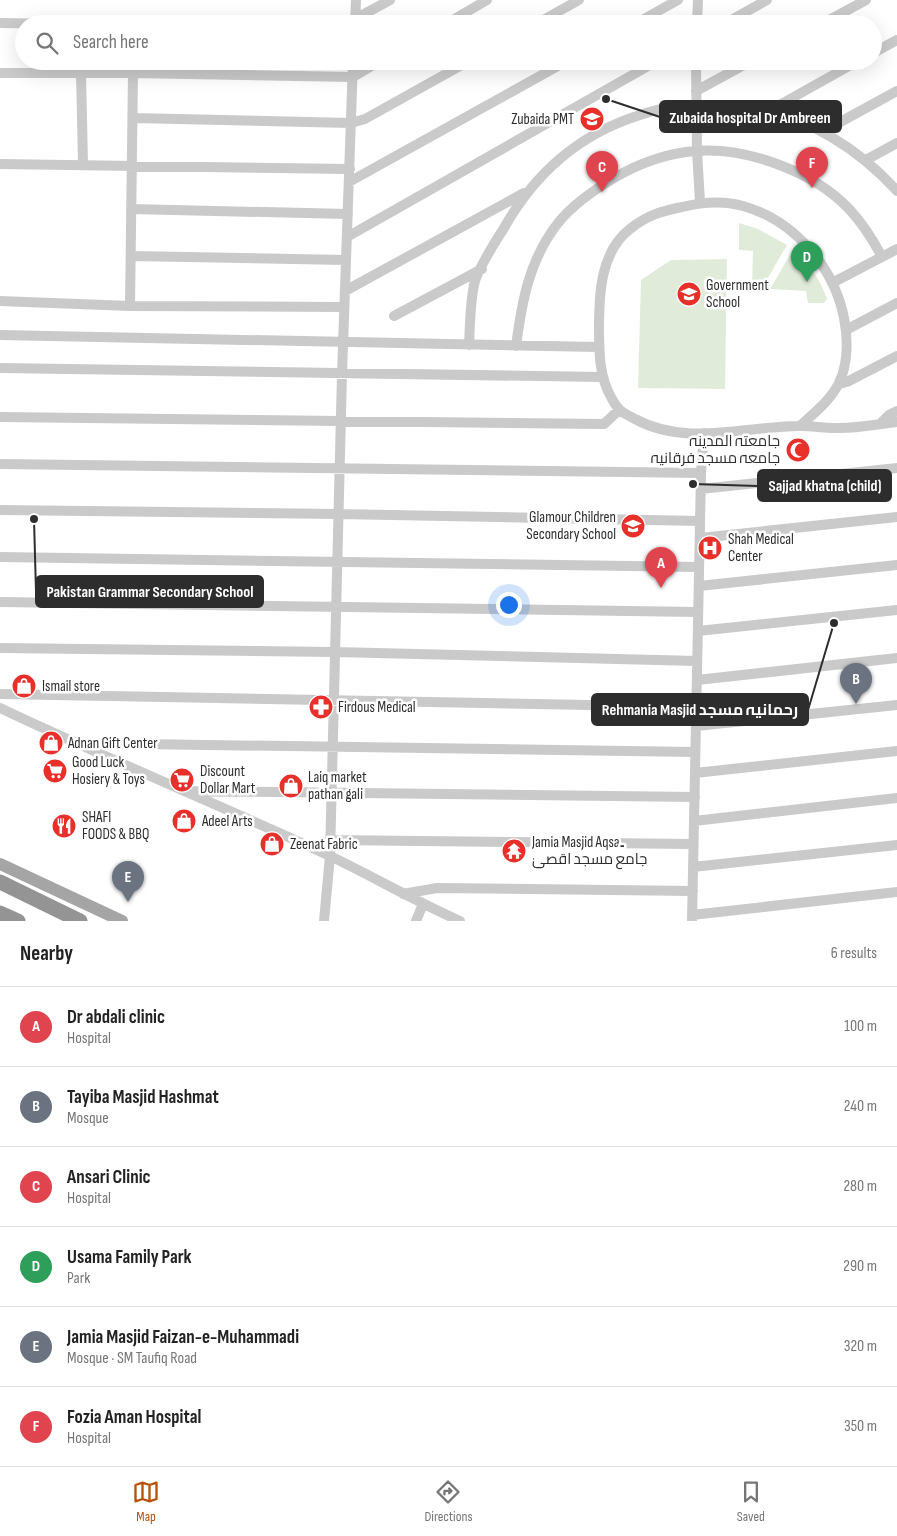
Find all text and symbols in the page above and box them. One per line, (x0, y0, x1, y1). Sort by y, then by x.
search box (15, 15, 882, 70)
icon: search (33, 29, 61, 57)
text: Search here (73, 31, 149, 54)
callout: Zubaida hospital Dr Ambreen (660, 101, 841, 132)
school or university icon: Zubaida PMT (579, 106, 605, 132)
text: Zubaida hospital Dr Ambreen (669, 109, 831, 128)
place label: Zubaida PMT (511, 110, 574, 129)
pin: F (796, 147, 828, 188)
pin: C (586, 151, 618, 192)
pin: D (791, 241, 823, 282)
place label: Government School (706, 276, 769, 312)
school or university icon: Government School (676, 281, 702, 307)
place label: جامعتہ المدینہ جامعہ مسجد فرقانیہ (651, 432, 780, 468)
mosque icon: جامعتہ المدینہ جامعہ مسجد فرقانیہ (785, 437, 811, 463)
callout: Sajjad khatna (child) (758, 470, 891, 501)
text: Sajjad khatna (child) (768, 477, 882, 496)
place label: Glamour Children Secondary School (526, 508, 616, 544)
school or university icon: Glamour Children Secondary School (620, 513, 646, 539)
place label: Shah Medical Center (728, 530, 794, 566)
hospital icon: Shah Medical Center (697, 535, 723, 561)
pin: A (645, 547, 677, 588)
callout: Pakistan Grammar Secondary School (36, 576, 263, 607)
text: Pakistan Grammar Secondary School (47, 583, 253, 602)
your location (496, 592, 522, 618)
pin: B (840, 663, 872, 704)
shop icon: Ismail store (11, 673, 37, 699)
place label: Ismail store (42, 677, 100, 696)
pharmacy icon: Firdous Medical (308, 694, 334, 720)
callout: Rehmania Masjid رحمانیہ مسجد (592, 694, 808, 725)
place label: Firdous Medical (338, 698, 416, 717)
text: Rehmania Masjid رحمانیہ مسجد (602, 701, 798, 720)
shop icon: Adnan Gift Center (38, 730, 64, 756)
place label: Adnan Gift Center (67, 734, 158, 753)
place label: Good Luck Hosiery & Toys (72, 753, 145, 789)
supermarket icon: Good Luck Hosiery & Toys (42, 758, 68, 784)
place label: Discount Dollar Mart (200, 762, 256, 798)
supermarket icon: Discount Dollar Mart (169, 767, 195, 793)
place label: Laiq market pathan gali (308, 768, 367, 804)
shop icon: Laiq market pathan gali (278, 773, 304, 799)
place label: SHAFI FOODS & BBQ (82, 808, 149, 844)
shop icon: Adeel Arts (171, 808, 197, 834)
place label: Adeel Arts (201, 812, 253, 831)
restaurant icon: SHAFI FOODS & BBQ (51, 813, 77, 839)
shop icon: Zeenat Fabric (259, 831, 285, 857)
place label: Jamia Masjid Aqsa۔ جامع مسجد اقصیٰ (531, 833, 647, 870)
place label: Zeenat Fabric (290, 835, 358, 854)
temple icon: Jamia Masjid Aqsa۔ جامع مسجد اقصیٰ (501, 838, 527, 864)
pin: E (112, 861, 144, 902)
text: Nearby (20, 941, 73, 966)
text: 6 results (831, 944, 877, 963)
text: Dr abdali clinic (67, 1006, 165, 1029)
text: A (32, 1017, 40, 1036)
text: 100 m (844, 1017, 877, 1036)
text: Hospital (67, 1029, 111, 1048)
text: Tayiba Masjid Hashmat (67, 1086, 219, 1109)
text: B (32, 1097, 40, 1116)
text: 240 m (844, 1097, 877, 1116)
text: Mosque (67, 1109, 109, 1128)
text: Ansari Clinic (67, 1166, 151, 1189)
text: C (32, 1177, 40, 1196)
text: 280 m (843, 1177, 877, 1196)
text: Hospital (67, 1189, 111, 1208)
text: Usama Family Park (67, 1246, 192, 1269)
text: D (32, 1257, 40, 1276)
text: 290 m (843, 1257, 877, 1276)
text: Park (67, 1269, 90, 1288)
text: Jamia Masjid Faizan-e-Muhammadi (67, 1326, 299, 1349)
text: E (33, 1337, 39, 1356)
text: 320 m (844, 1337, 877, 1356)
text: Mosque · SM Taufiq Road (67, 1349, 197, 1368)
text: Fozia Aman Hospital (67, 1406, 201, 1429)
text: F (33, 1417, 39, 1436)
text: 350 m (844, 1417, 877, 1436)
text: Hospital (67, 1429, 111, 1448)
tab: Map (132, 1478, 160, 1525)
tab: Directions (424, 1478, 473, 1525)
tab: Saved (737, 1478, 765, 1525)

